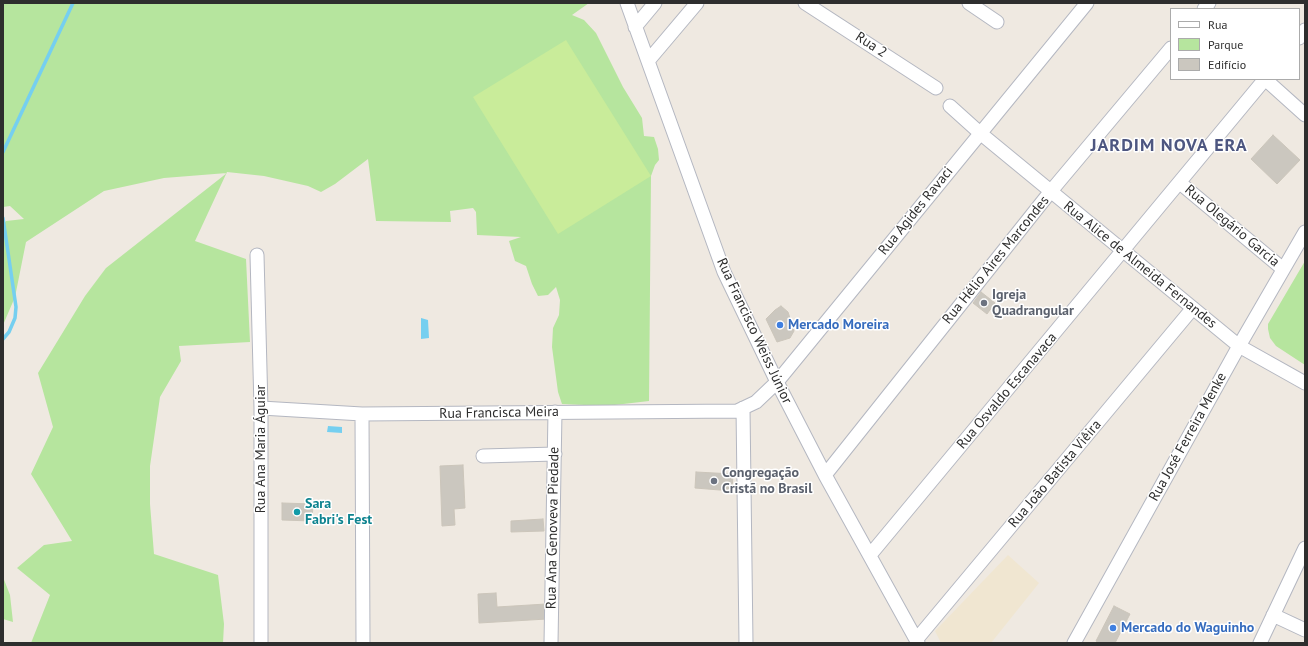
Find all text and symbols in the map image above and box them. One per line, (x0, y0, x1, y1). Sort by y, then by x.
legend (1170, 8, 1300, 80)
text: Rua (1208, 17, 1227, 32)
street label: Rua 2 (852, 29, 890, 61)
text: Parque (1208, 37, 1243, 52)
text: Edifício (1208, 57, 1246, 72)
district label: JARDIM NOVA ERA (1090, 135, 1248, 157)
street label: Rua Agides Ravaci (875, 163, 957, 259)
street label: Rua Olegário Garcia (1181, 181, 1283, 271)
street label: Rua Hélio Aires Marcondes (939, 193, 1053, 327)
street label: Rua Alice de Almeida Fernandes (1060, 198, 1220, 332)
street label: Rua Francisco Weiss Júnior (713, 255, 795, 407)
place label: Igreja Quadrangular (992, 287, 1074, 320)
marker: Igreja Quadrangular (979, 298, 989, 308)
place label: Mercado Moreira (788, 317, 889, 333)
marker: Mercado Moreira (775, 320, 785, 330)
street label: Rua Osvaldo Escanavaca (953, 329, 1061, 453)
street label: Rua José Ferreira Menke (1146, 370, 1230, 504)
street label: Rua Ana Maria Águiar (253, 385, 269, 513)
street label: Rua Francisca Meira (439, 404, 559, 422)
street label: Rua João Batista Viêira (1005, 417, 1105, 531)
street label: Rua Ana Genoveva Piedade (543, 447, 563, 609)
place label: Congregação Cristã no Brasil (722, 465, 812, 498)
marker: Congregação Cristã no Brasil (709, 476, 719, 486)
place label: Sara Fabri's Fest (305, 496, 372, 528)
marker: Sara Fabri's Fest (292, 507, 302, 517)
place label: Mercado do Waguinho (1121, 620, 1254, 636)
marker: Mercado do Waguinho (1108, 623, 1118, 633)

